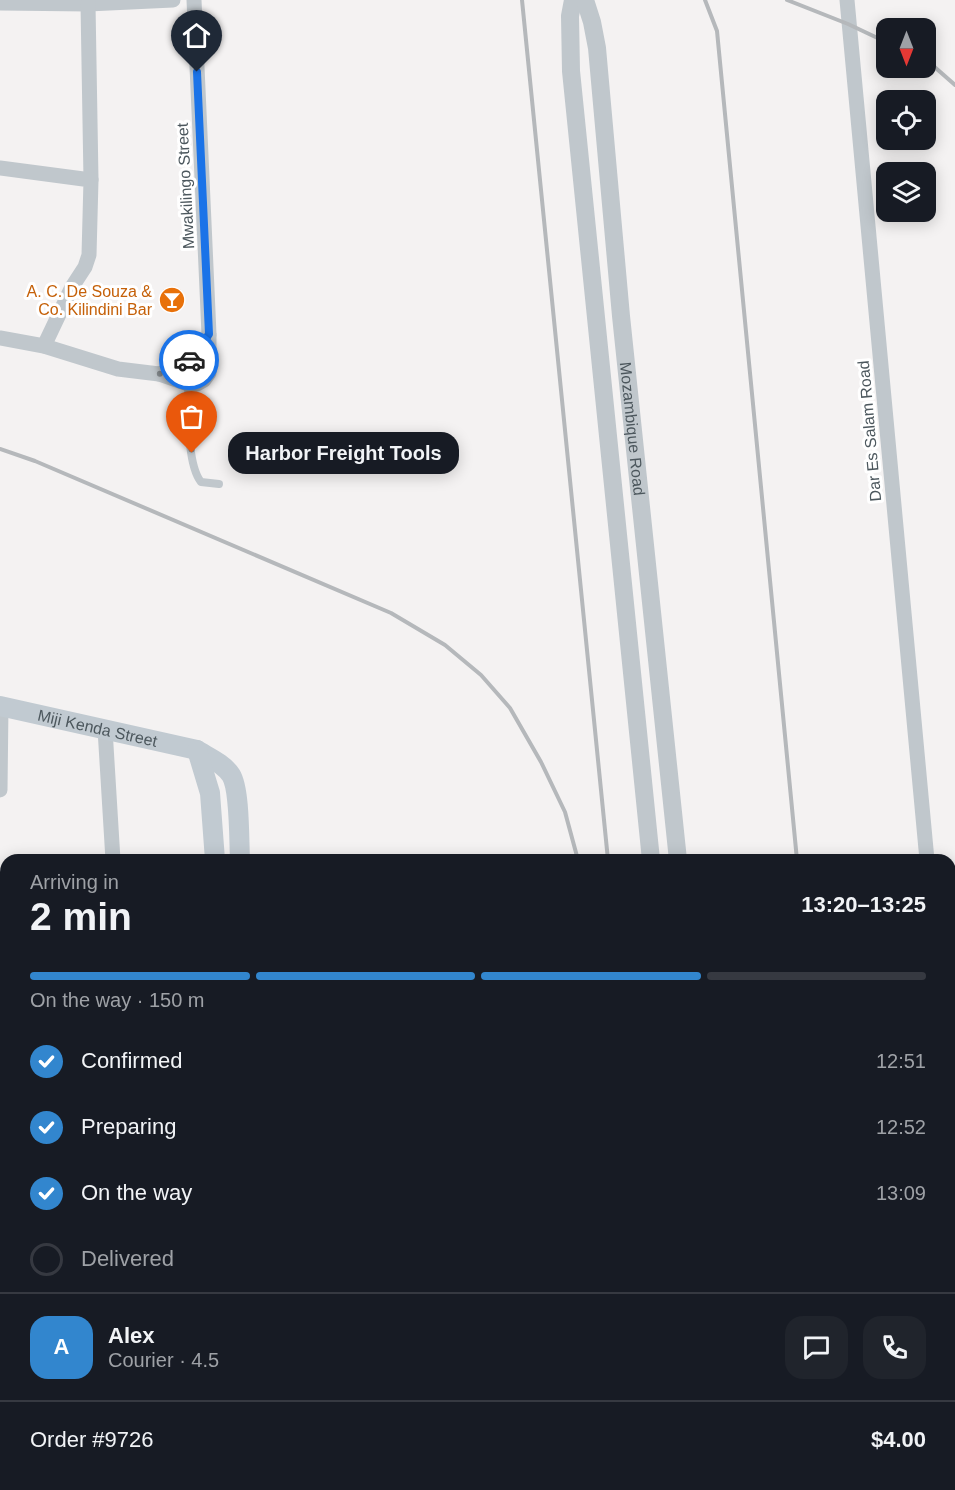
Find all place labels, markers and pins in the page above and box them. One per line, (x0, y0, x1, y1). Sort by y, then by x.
pin (171, 10, 222, 72)
place label: A. C. De Souza & Co. Kilindini Bar (27, 283, 153, 318)
bar icon: A. C. De Souza & Co. Kilindini Bar (157, 285, 187, 315)
pin (166, 391, 217, 453)
callout: Harbor Freight Tools (228, 432, 459, 474)

